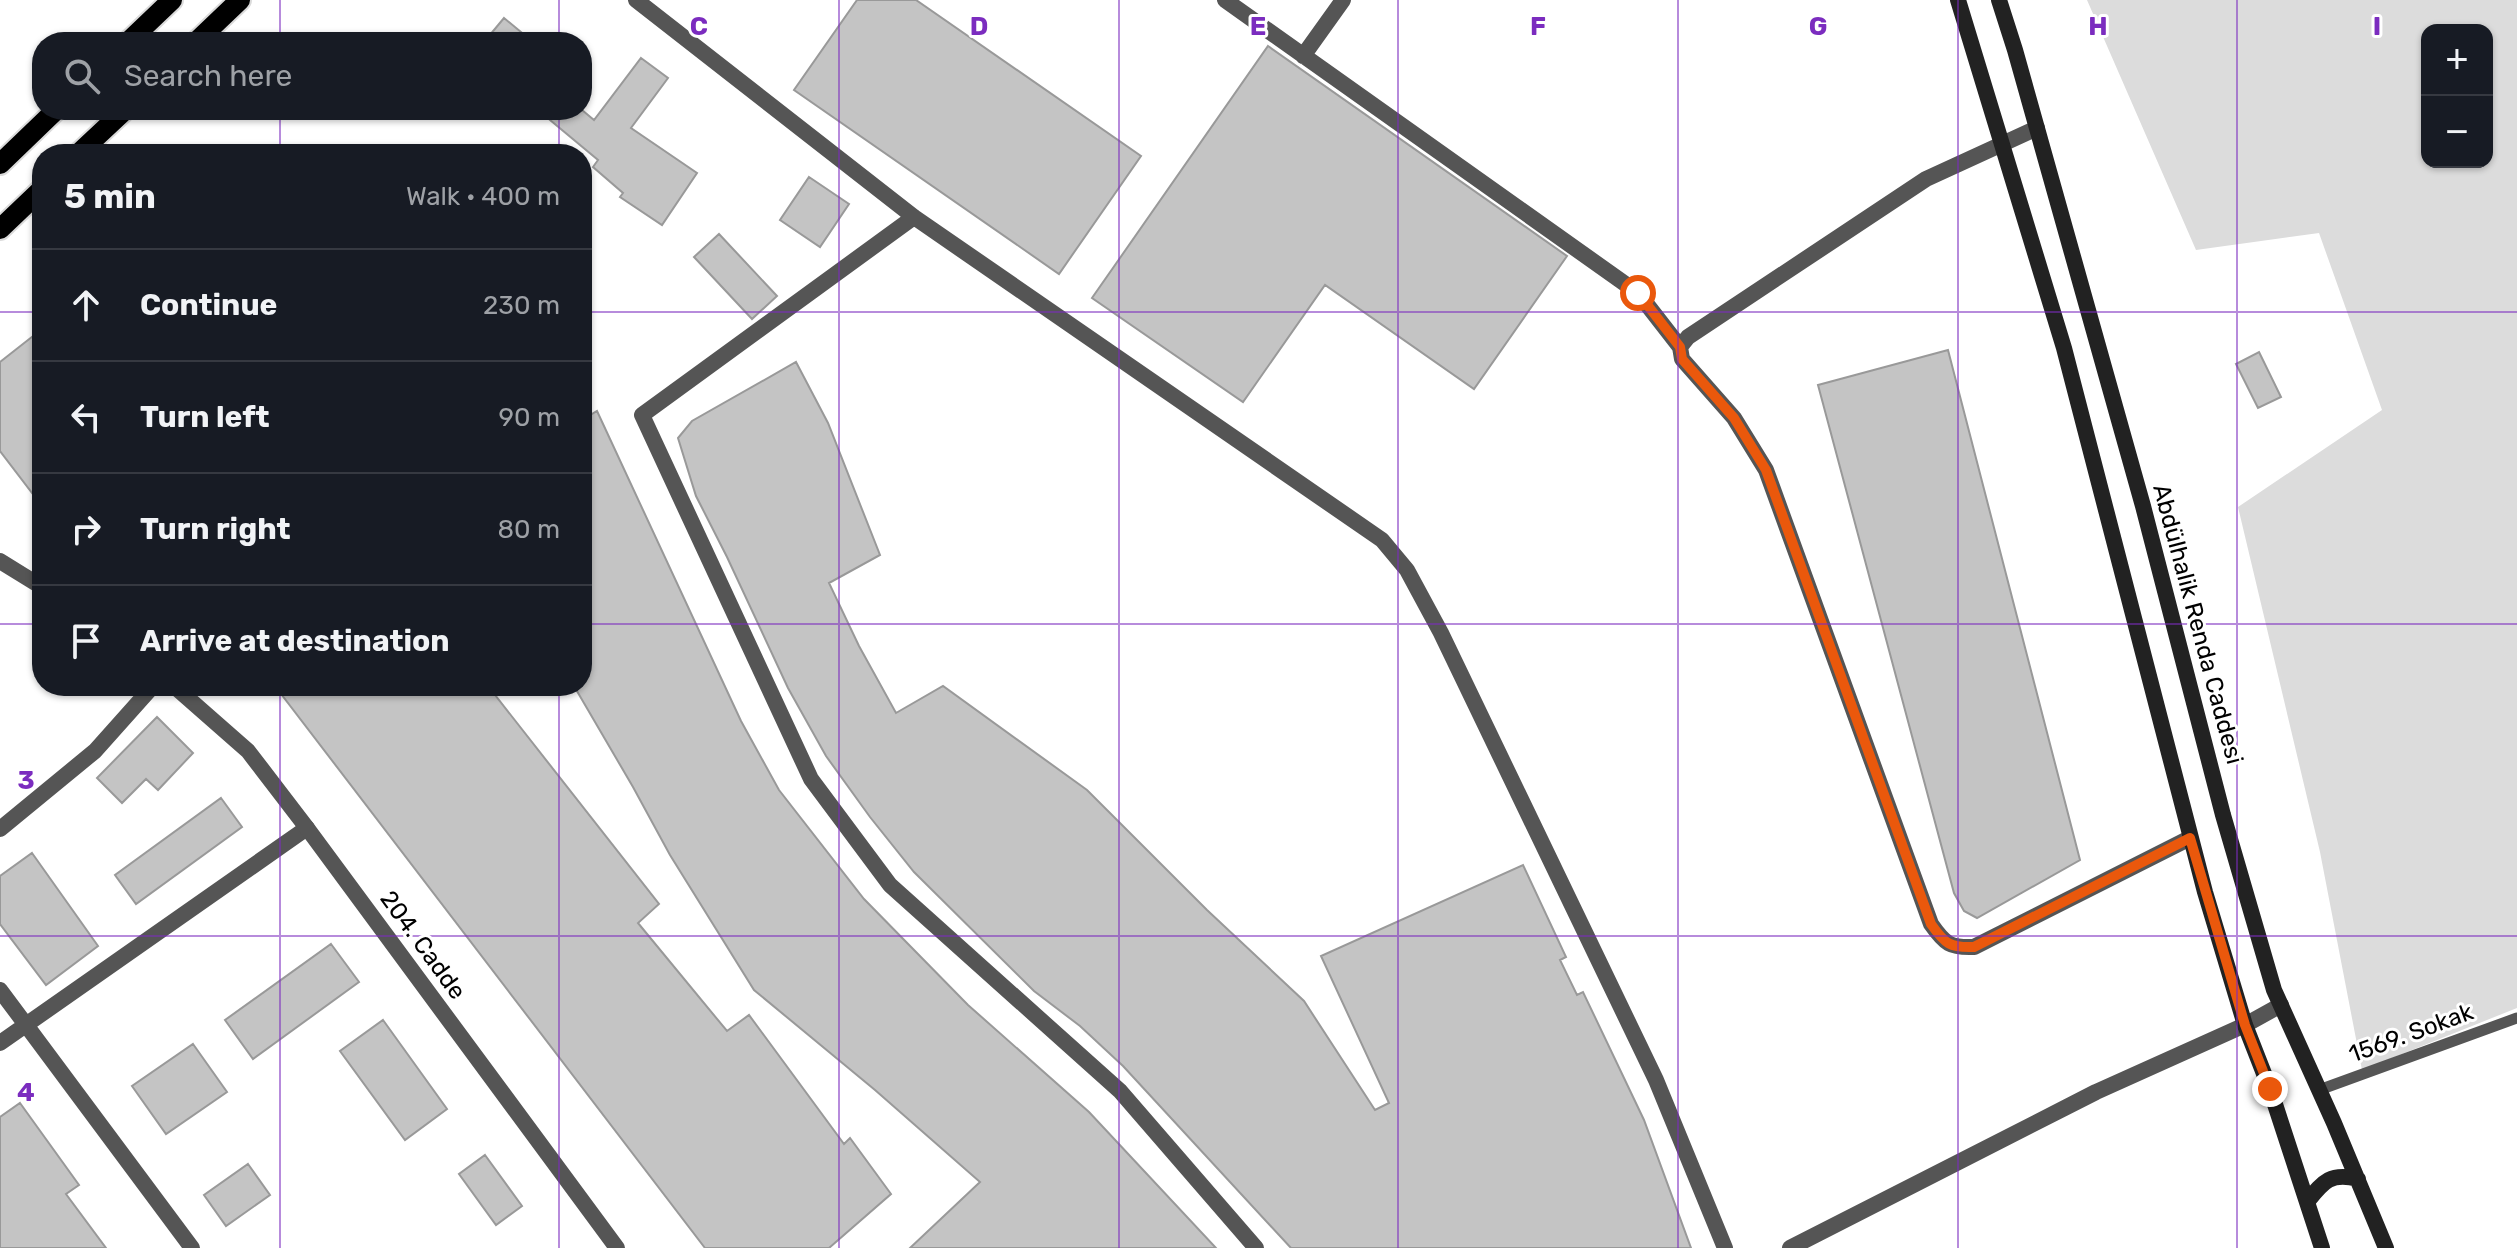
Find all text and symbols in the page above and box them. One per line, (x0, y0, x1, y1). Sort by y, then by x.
text: C (690, 11, 708, 42)
text: D (970, 11, 988, 42)
text: E (1250, 11, 1266, 42)
text: F (1530, 11, 1546, 42)
text: G (1809, 11, 1827, 42)
text: H (2088, 11, 2108, 42)
text: I (2373, 11, 2381, 42)
map controls (2421, 24, 2493, 168)
button: + (2421, 24, 2493, 96)
search box (32, 32, 592, 120)
icon: search (60, 54, 104, 98)
text: Search here (124, 58, 292, 94)
button: − (2421, 96, 2493, 168)
text: 5 min (64, 176, 156, 217)
text: Walk · 400 m (406, 181, 560, 212)
route start (1620, 275, 1656, 311)
icon: ahead (64, 283, 108, 327)
text: Continue (140, 287, 277, 323)
text: 230 m (483, 290, 560, 321)
icon: left (64, 395, 108, 439)
text: Turn left (140, 399, 270, 435)
text: 90 m (499, 402, 560, 433)
street label: Abdülhalik Renda Caddesi (2147, 481, 2249, 767)
icon: right (64, 507, 108, 551)
text: Turn right (140, 511, 291, 547)
text: 80 m (497, 514, 560, 545)
icon: arrive (64, 619, 108, 663)
text: Arrive at destination (140, 623, 450, 659)
text: 3 (17, 765, 35, 796)
street label: 204. Cadde (374, 885, 472, 1005)
street label: 1569. Sokak (2345, 997, 2477, 1068)
route end (2252, 1071, 2288, 1107)
text: 4 (17, 1077, 35, 1108)

